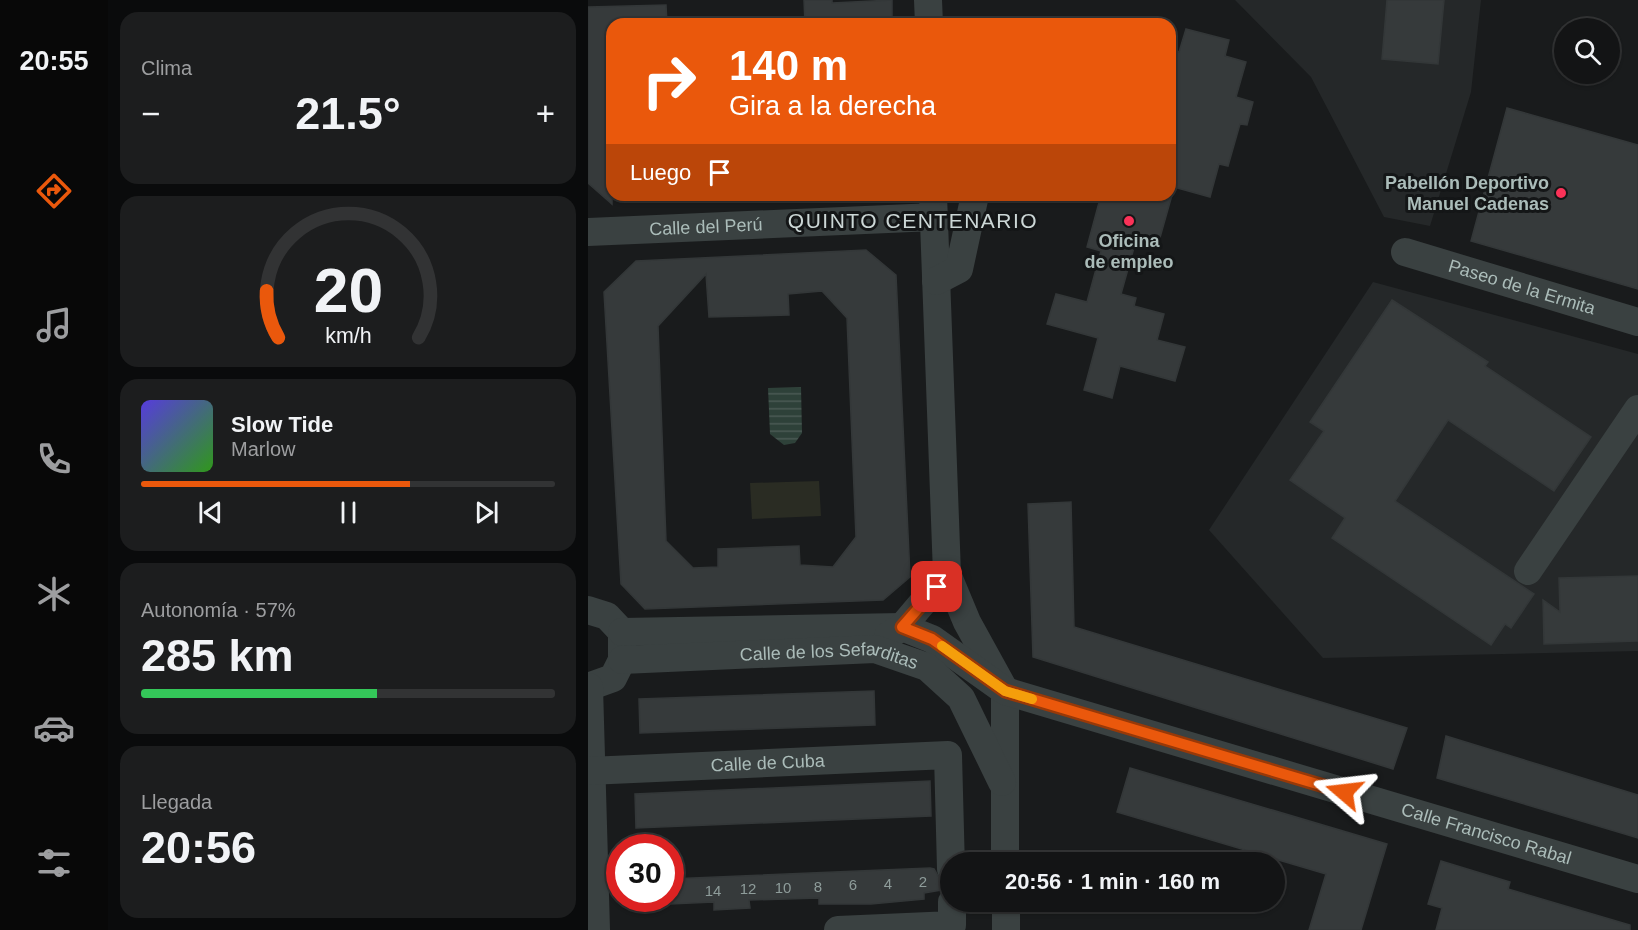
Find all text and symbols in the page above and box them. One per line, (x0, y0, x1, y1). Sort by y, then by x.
map controls (1554, 18, 1620, 84)
button: search (1554, 18, 1620, 84)
icon: right (630, 42, 708, 120)
text: 140 m (729, 42, 848, 89)
text: 20:55 (19, 46, 89, 76)
text: Clima (141, 57, 192, 79)
text: 21.5° (295, 88, 401, 139)
text: Gira a la derecha (729, 91, 936, 121)
text: − (141, 95, 160, 132)
text: + (536, 95, 555, 132)
icon: arrive (703, 156, 736, 189)
text: Luego (630, 160, 691, 185)
icon: directions (33, 170, 75, 212)
place label: Pabellón Deportivo Manuel Cadenas (1385, 173, 1549, 214)
marker: Pabellón Deportivo Manuel Cadenas (1554, 186, 1568, 200)
district label: QUINTO CENTENARIO (788, 209, 1038, 232)
street label: Calle del Perú (649, 214, 763, 239)
marker: Oficina de empleo (1122, 214, 1136, 228)
place label: Oficina de empleo (1084, 231, 1174, 272)
street label: Paseo de la Ermita (1446, 256, 1599, 319)
text: 20 (313, 257, 383, 326)
icon: music (33, 304, 75, 346)
text: km/h (325, 325, 371, 349)
text: Slow Tide (231, 412, 333, 437)
icon: phone (33, 438, 75, 480)
text: Marlow (231, 438, 295, 460)
icon: previous (194, 496, 227, 529)
icon: pause (332, 496, 365, 529)
icon: next (470, 496, 503, 529)
pin (911, 561, 962, 612)
icon: arrive (920, 570, 953, 603)
icon: climate (33, 573, 75, 615)
text: Autonomía · 57% (141, 599, 296, 621)
text: 285 km (141, 630, 294, 681)
street label: Calle de los Sefarditas (739, 639, 921, 673)
icon: car (33, 707, 75, 749)
street label: Calle de Cuba (710, 750, 826, 776)
position arrow (1312, 760, 1376, 824)
text: Llegada (141, 791, 212, 813)
street label: Calle Francisco Rabal (1399, 799, 1574, 869)
text: 20:56 (141, 822, 256, 873)
speed limit sign: 30 (606, 834, 684, 912)
icon: filters (33, 842, 75, 884)
text: 20:56 · 1 min · 160 m (1005, 869, 1220, 894)
house number: 2 (919, 873, 927, 890)
house number: 4 (884, 875, 892, 892)
house number: 6 (849, 876, 857, 893)
house number: 8 (814, 878, 822, 895)
house number: 10 (775, 879, 791, 896)
house number: 12 (740, 880, 756, 897)
house number: 14 (705, 882, 721, 899)

